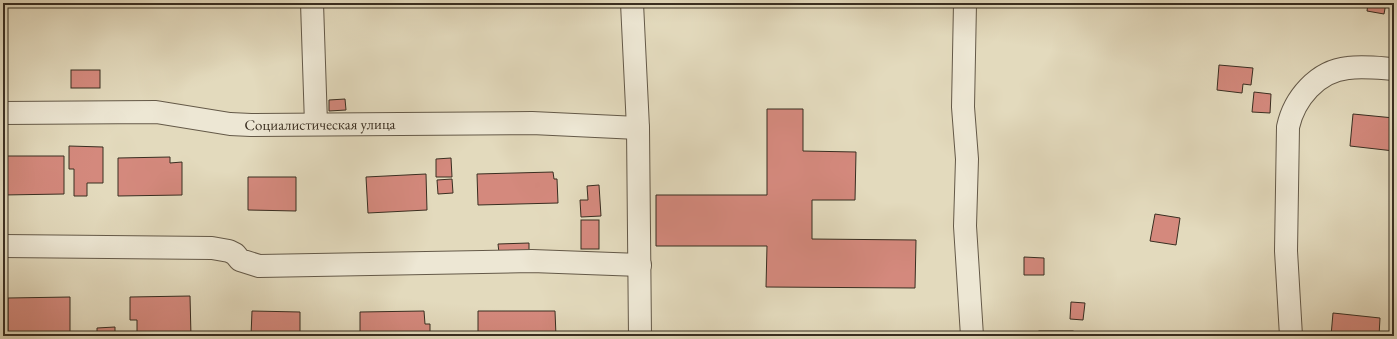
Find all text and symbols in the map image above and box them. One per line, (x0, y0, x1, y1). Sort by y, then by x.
street label: Социалистическая улица (244, 114, 396, 134)

